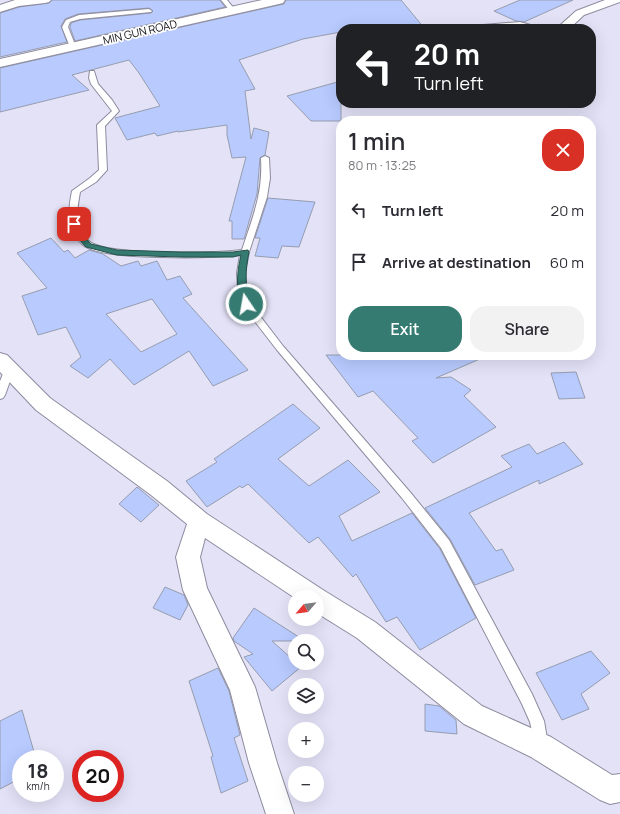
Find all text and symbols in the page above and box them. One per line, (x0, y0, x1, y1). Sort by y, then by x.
street label: MIN GUN ROAD (101, 16, 178, 47)
text: 20 m (414, 35, 480, 73)
icon: left (348, 40, 400, 92)
text: Turn left (414, 71, 484, 95)
text: 1 min (348, 124, 405, 157)
button: close (542, 129, 584, 171)
text: 80 m · 13:25 (348, 156, 416, 174)
icon: left (348, 199, 370, 221)
text: Turn left (382, 200, 444, 221)
text: 20 m (551, 200, 584, 221)
pin (57, 207, 91, 241)
icon: arrive (63, 213, 85, 235)
icon: arrive (348, 251, 370, 273)
text: Arrive at destination (382, 252, 531, 273)
text: 60 m (550, 252, 584, 273)
position arrow (225, 283, 267, 325)
button: Exit (348, 306, 462, 352)
button: Share (470, 306, 584, 352)
north arrow (288, 590, 324, 626)
map controls (288, 590, 324, 802)
button: search (288, 634, 324, 670)
button: layers (288, 678, 324, 714)
button: + (288, 722, 324, 758)
speed limit sign: 20 (72, 750, 124, 802)
text: 18 (27, 757, 49, 784)
button: − (288, 766, 324, 802)
text: km/h (26, 779, 50, 793)

